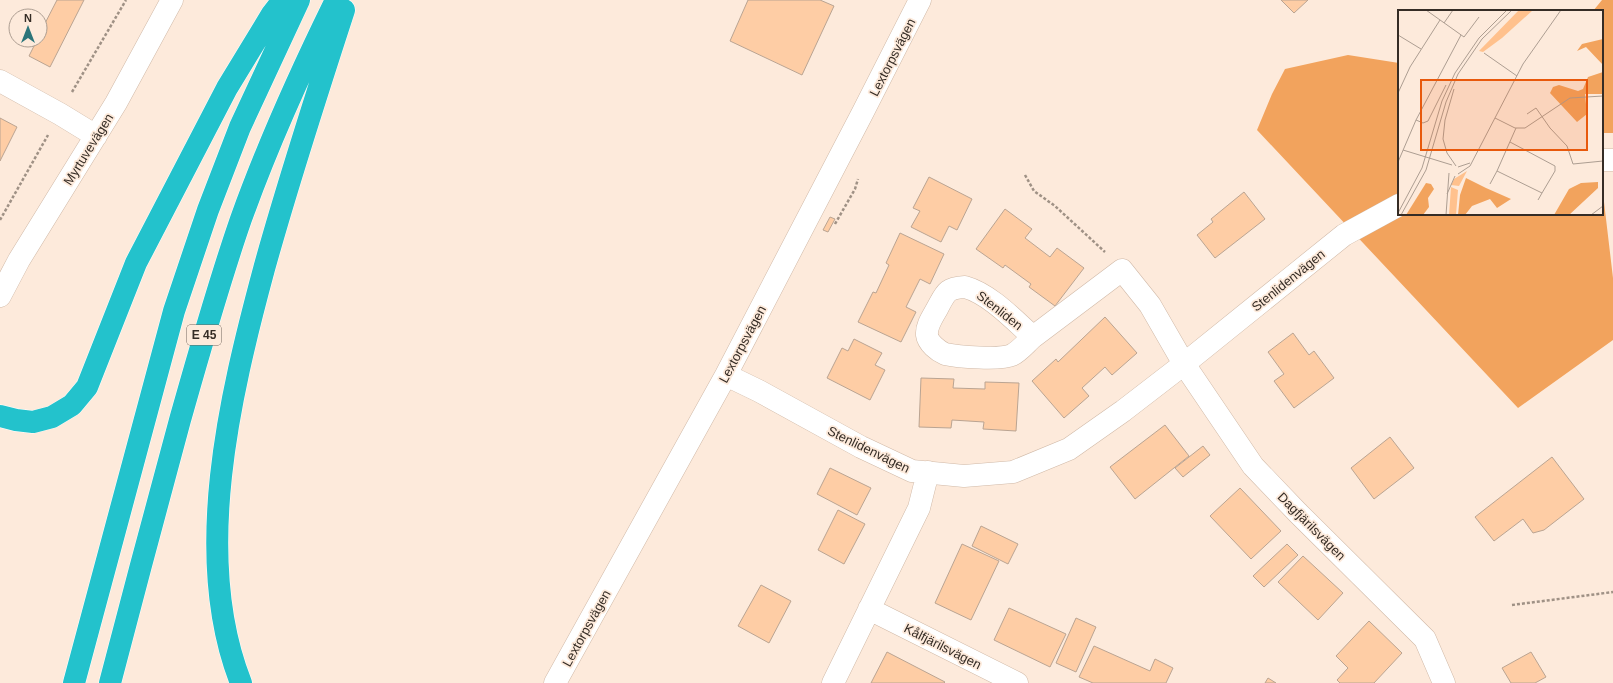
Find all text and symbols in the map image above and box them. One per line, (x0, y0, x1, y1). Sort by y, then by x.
north arrow (8, 8, 48, 48)
inset map (1398, 10, 1603, 215)
text: N (24, 12, 32, 24)
street label: Lextorpsvägen (866, 16, 918, 99)
street label: Myrtuvevägen (60, 111, 116, 188)
street label: Stenlidenvägen (1249, 246, 1328, 314)
street label: Stenliden (974, 288, 1026, 333)
street label: Lextorpsvägen (716, 303, 769, 385)
road number: E 45 (187, 325, 221, 345)
street label: Stenlidenvägen (825, 423, 912, 476)
street label: Dagfjärilsvägen (1275, 489, 1349, 563)
street label: Lextorpsvägen (559, 587, 614, 669)
street label: Kålfjärilsvägen (902, 621, 984, 672)

